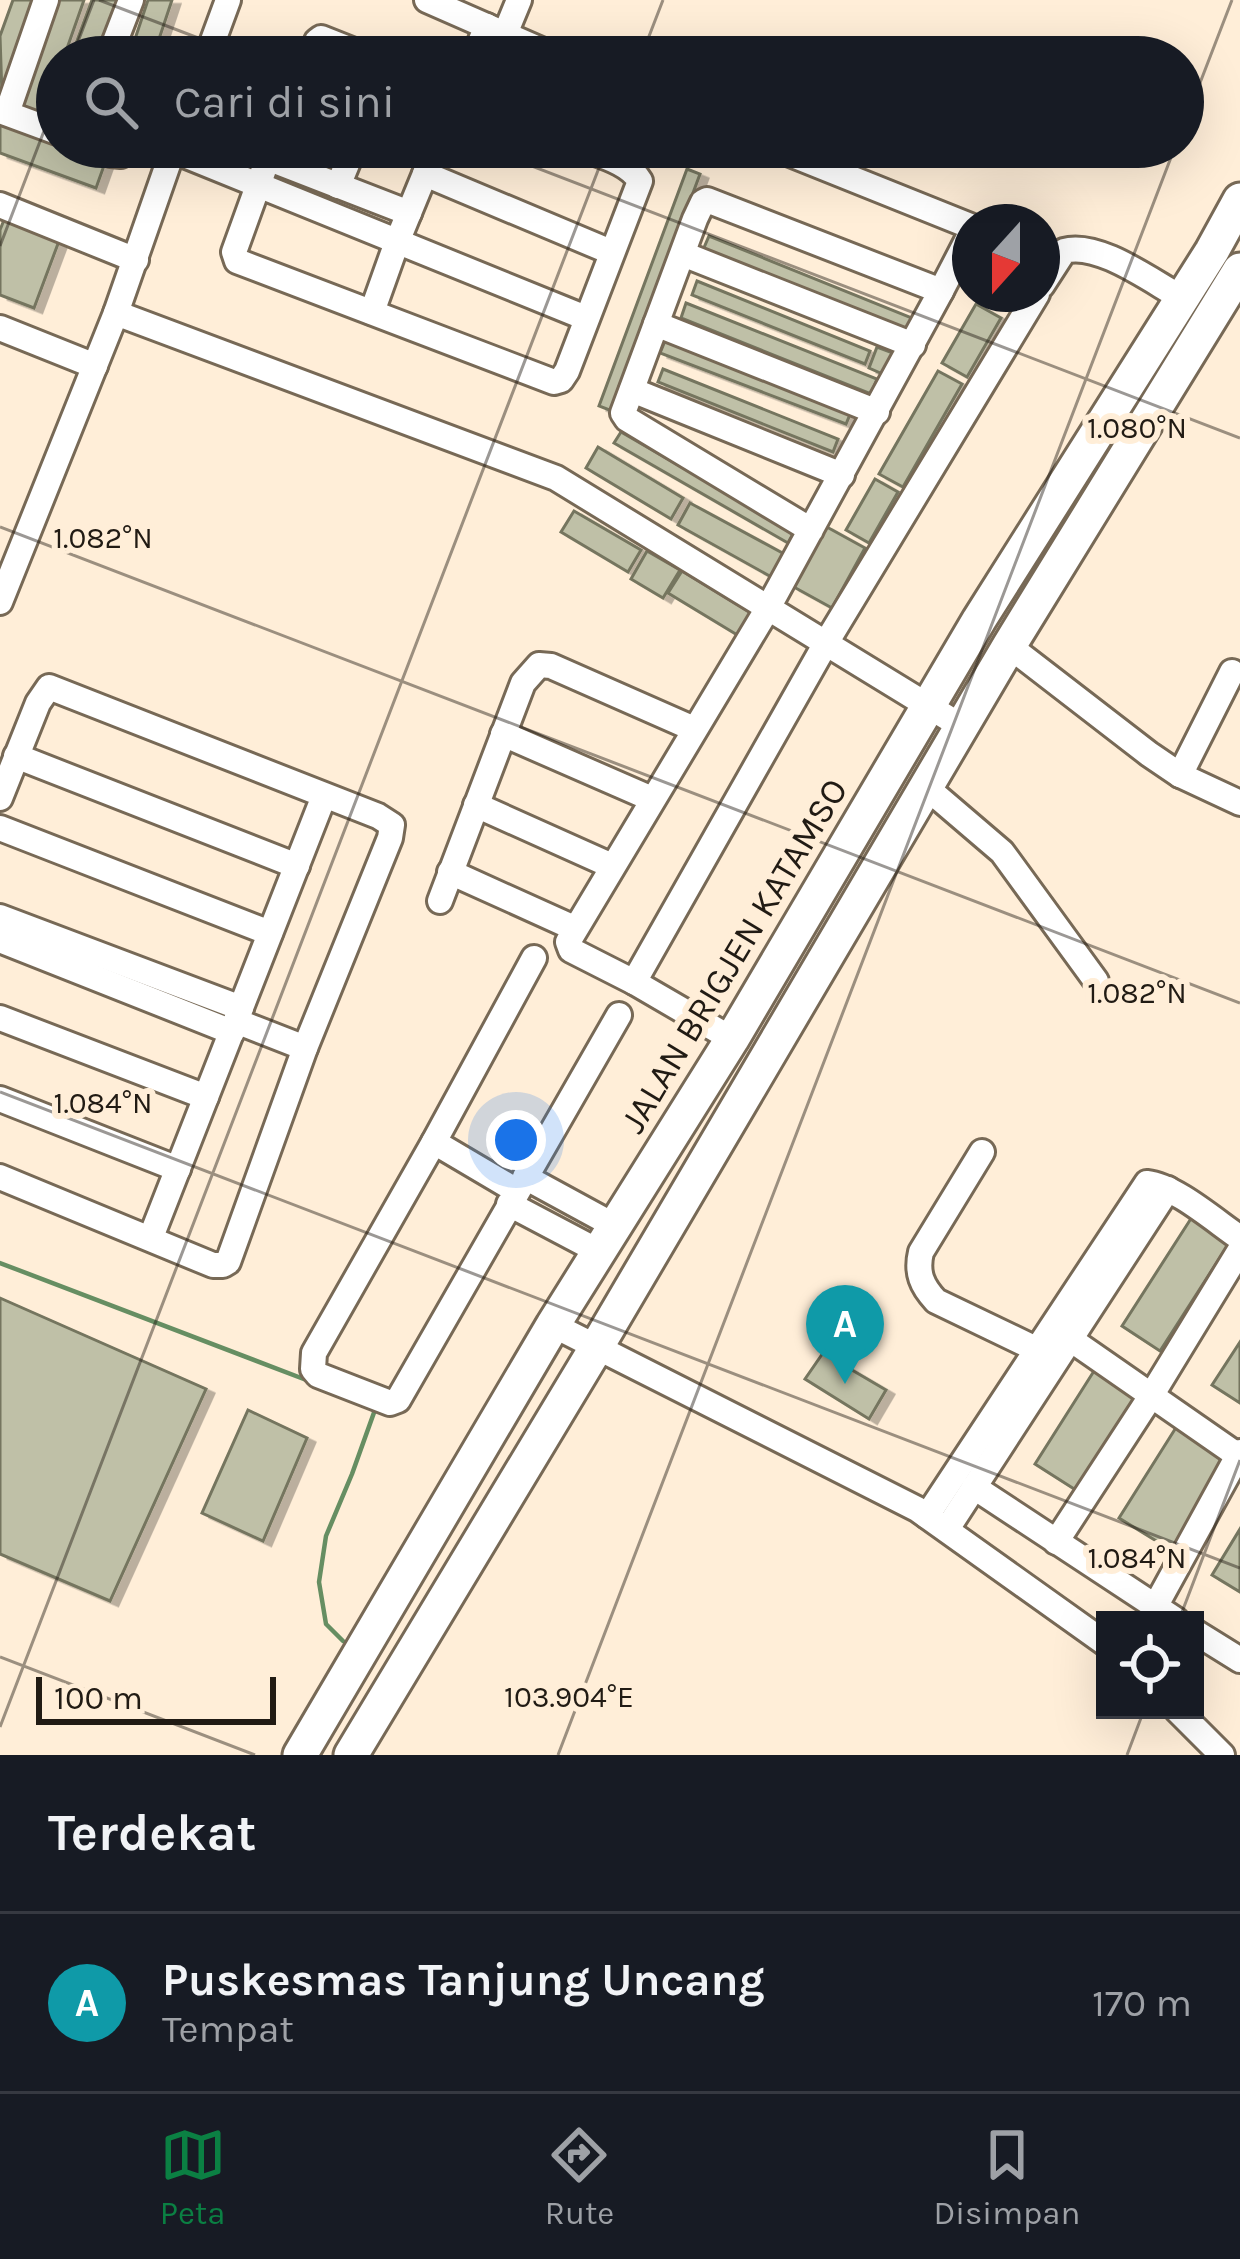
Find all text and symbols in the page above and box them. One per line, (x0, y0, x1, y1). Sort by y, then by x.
search box (36, 36, 1204, 168)
icon: search (78, 69, 144, 135)
text: Cari di sini (174, 76, 395, 128)
north arrow (952, 204, 1060, 312)
text: 1.080°N (1087, 410, 1187, 446)
text: 1.082°N (53, 520, 153, 556)
street label: JALAN BRIGJEN KATAMSO (611, 771, 856, 1140)
text: 1.082°N (1087, 975, 1187, 1011)
text: 1.084°N (53, 1085, 153, 1121)
your location (486, 1110, 546, 1170)
pin: A (806, 1285, 884, 1384)
text: 1.084°N (1087, 1540, 1187, 1576)
map controls (1096, 1611, 1204, 1719)
button: locate (1096, 1611, 1204, 1719)
scale bar (36, 1671, 276, 1724)
text: 100 m (54, 1679, 143, 1717)
text: 103.904°E (504, 1679, 634, 1715)
text: Terdekat (48, 1803, 256, 1863)
text: Puskesmas Tanjung Uncang (162, 1954, 765, 2006)
text: A (75, 1980, 99, 2026)
text: 170 m (1092, 1980, 1192, 2026)
text: Tempat (162, 2006, 294, 2052)
tab: Peta (160, 2122, 226, 2232)
tab: Rute (545, 2122, 614, 2232)
tab: Disimpan (933, 2122, 1080, 2232)

